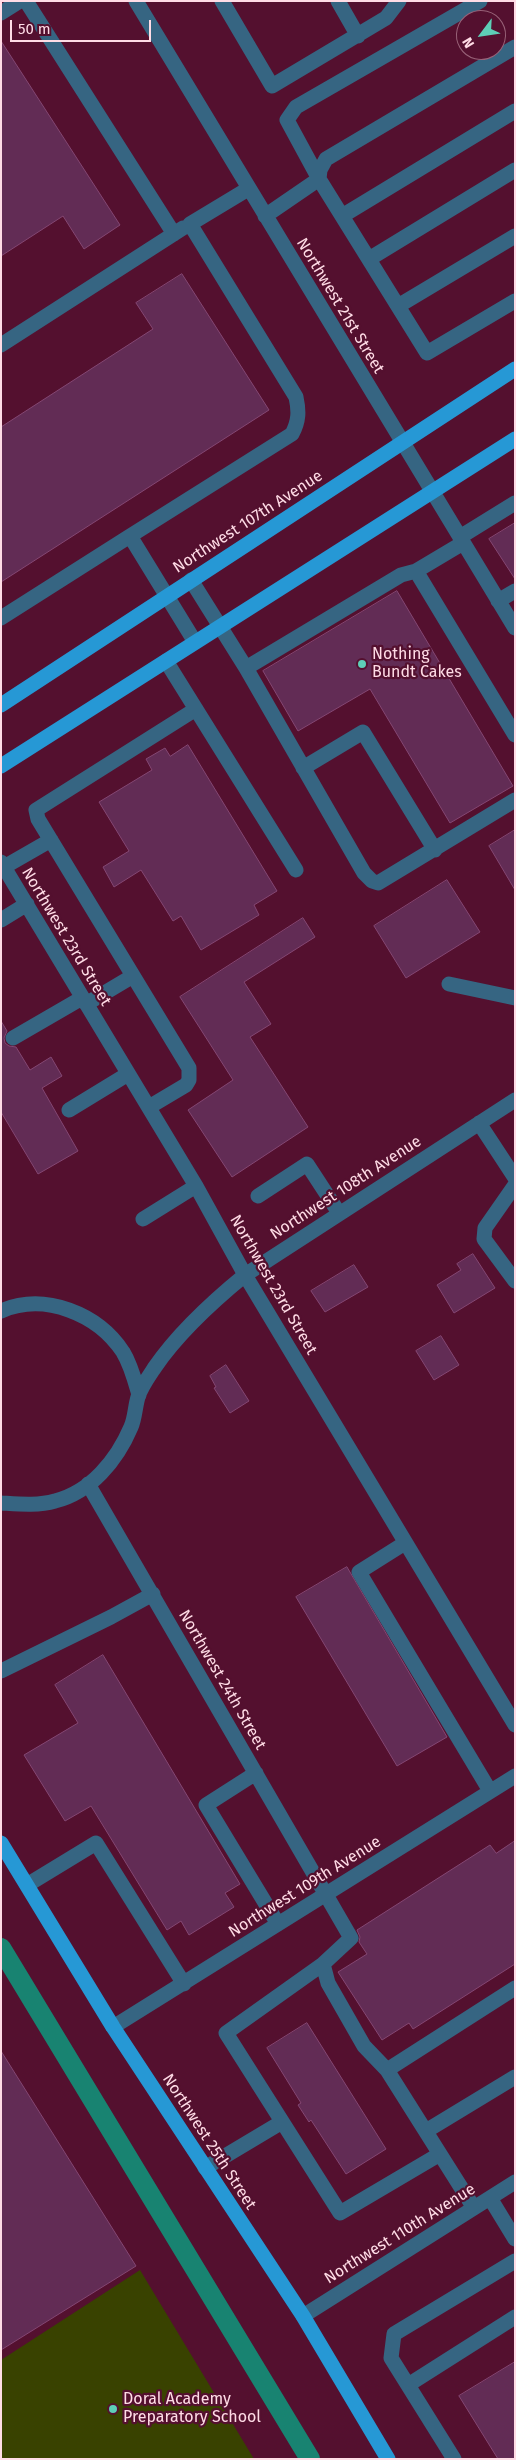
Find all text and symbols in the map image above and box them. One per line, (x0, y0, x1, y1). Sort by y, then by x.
scale bar (12, 10, 154, 42)
north arrow (456, 10, 506, 60)
text: 50 m (18, 20, 51, 38)
text: N (459, 34, 478, 51)
street label: Northwest 21st Street (292, 235, 388, 377)
street label: Northwest 107th Avenue (170, 466, 326, 578)
place label: Nothing Bundt Cakes (372, 645, 462, 683)
marker: Nothing Bundt Cakes (356, 658, 368, 670)
street label: Northwest 23rd Street (17, 864, 115, 1010)
street label: Northwest 108th Avenue (267, 1132, 425, 1244)
street label: Northwest 23rd Street (225, 1212, 321, 1358)
street label: Northwest 24th Street (174, 1607, 270, 1753)
street label: Northwest 109th Avenue (225, 1832, 385, 1942)
street label: Northwest 25th Street (158, 2071, 260, 2213)
street label: Northwest 110th Avenue (321, 2180, 479, 2288)
place label: Doral Academy Preparatory School (123, 2390, 261, 2428)
marker: Doral Academy Preparatory School (107, 2403, 119, 2415)

